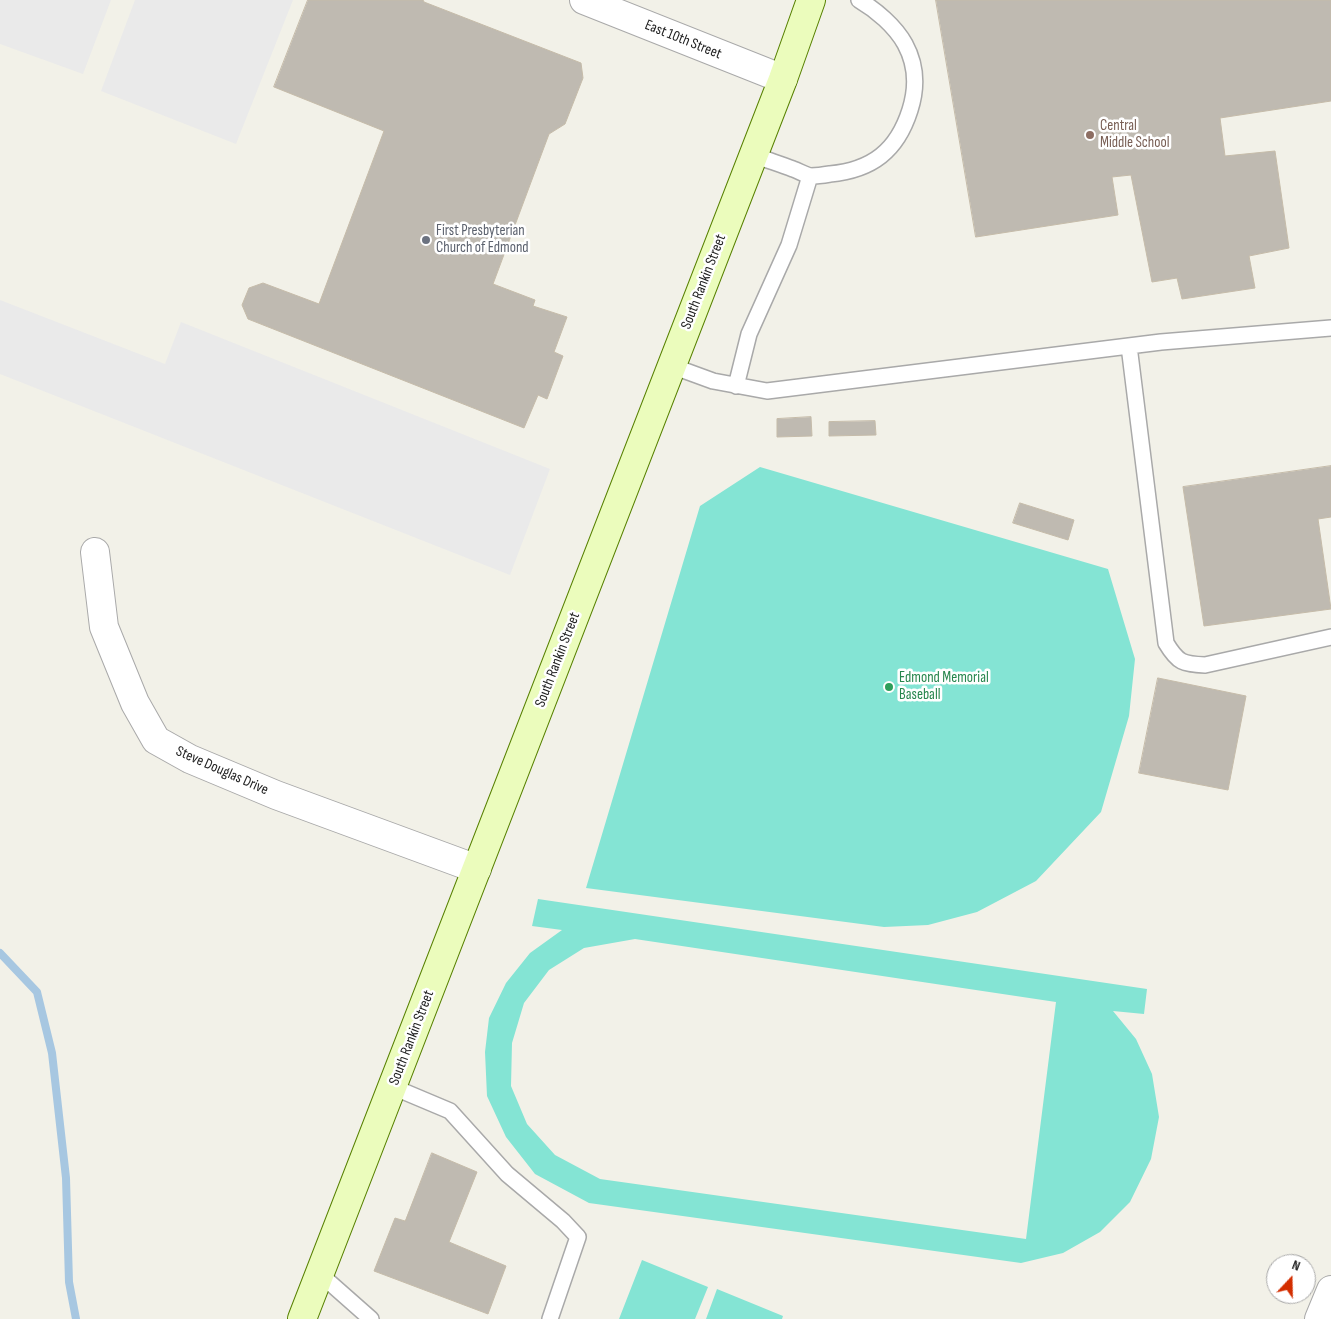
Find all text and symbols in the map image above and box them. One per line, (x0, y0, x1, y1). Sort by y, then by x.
street label: East 10th Street (642, 16, 724, 64)
place label: Central Middle School (1100, 117, 1169, 152)
marker: Central Middle School (1084, 129, 1096, 141)
place label: First Presbyterian Church of Edmond (436, 222, 529, 257)
street label: South Rankin Street (678, 232, 730, 332)
marker: First Presbyterian Church of Edmond (420, 234, 432, 246)
street label: South Rankin Street (532, 610, 584, 710)
place label: Edmond Memorial Baseball (899, 669, 989, 704)
marker: Edmond Memorial Baseball (883, 681, 895, 693)
street label: Steve Douglas Drive (173, 743, 271, 799)
street label: South Rankin Street (386, 988, 438, 1088)
north arrow (1266, 1254, 1316, 1304)
text: N (1290, 1256, 1303, 1275)

